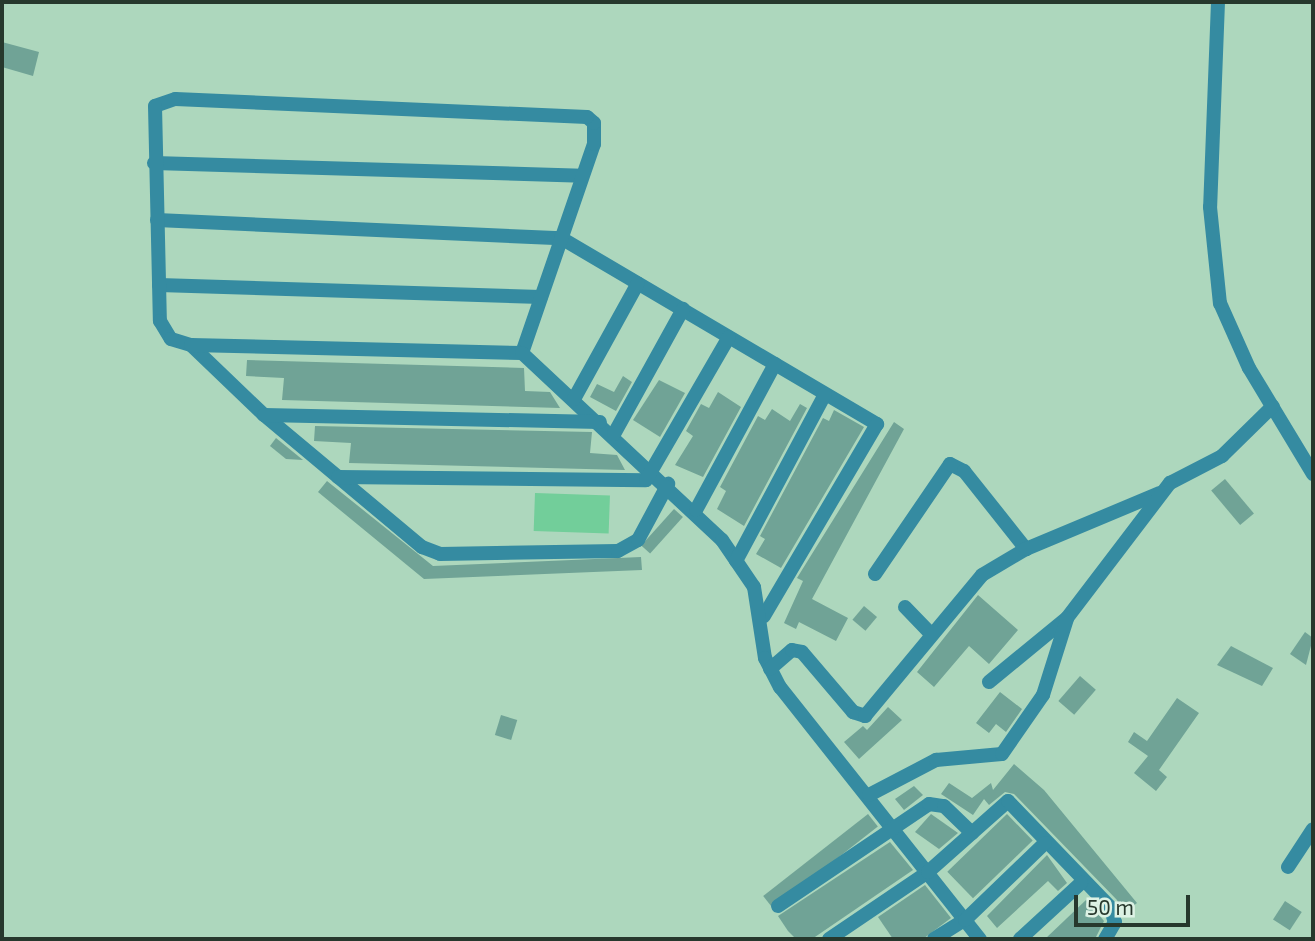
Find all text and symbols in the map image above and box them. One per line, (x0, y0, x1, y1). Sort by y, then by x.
scale bar (1077, 881, 1192, 925)
text: 50 m (1087, 894, 1134, 919)

